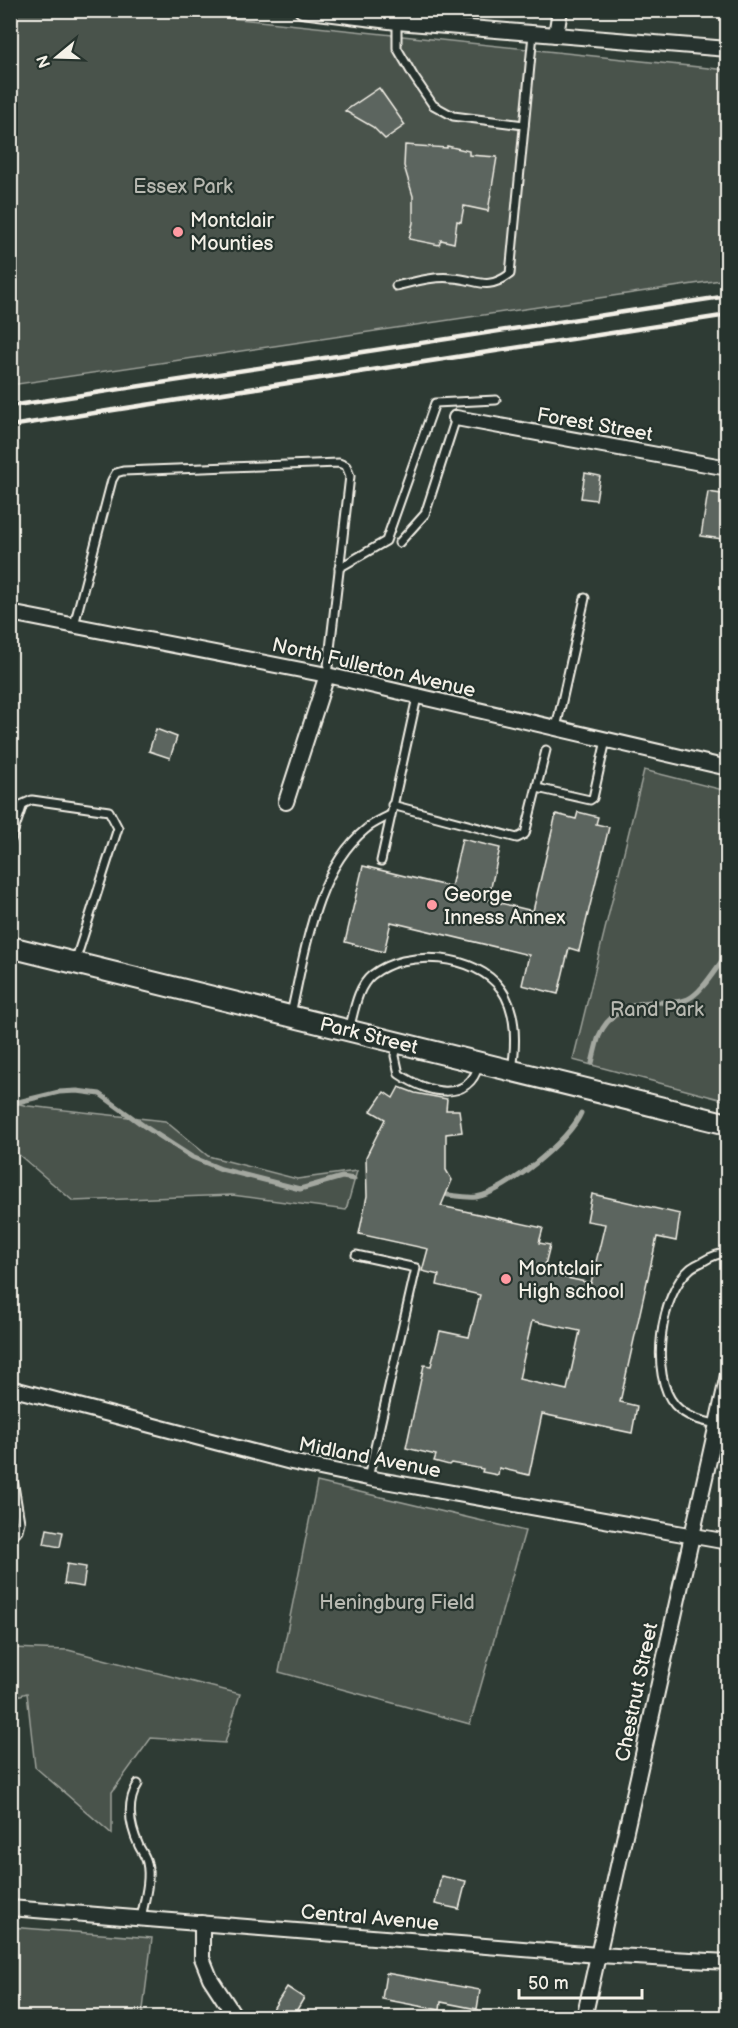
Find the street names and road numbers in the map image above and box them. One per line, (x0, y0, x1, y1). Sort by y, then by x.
street label: Forest Street (535, 403, 655, 447)
street label: North Fullerton Avenue (270, 633, 478, 703)
street label: Park Street (317, 1012, 420, 1060)
street label: Midland Avenue (297, 1432, 443, 1484)
street label: Chestnut Street (611, 1620, 663, 1764)
street label: Central Avenue (300, 1900, 440, 1936)

